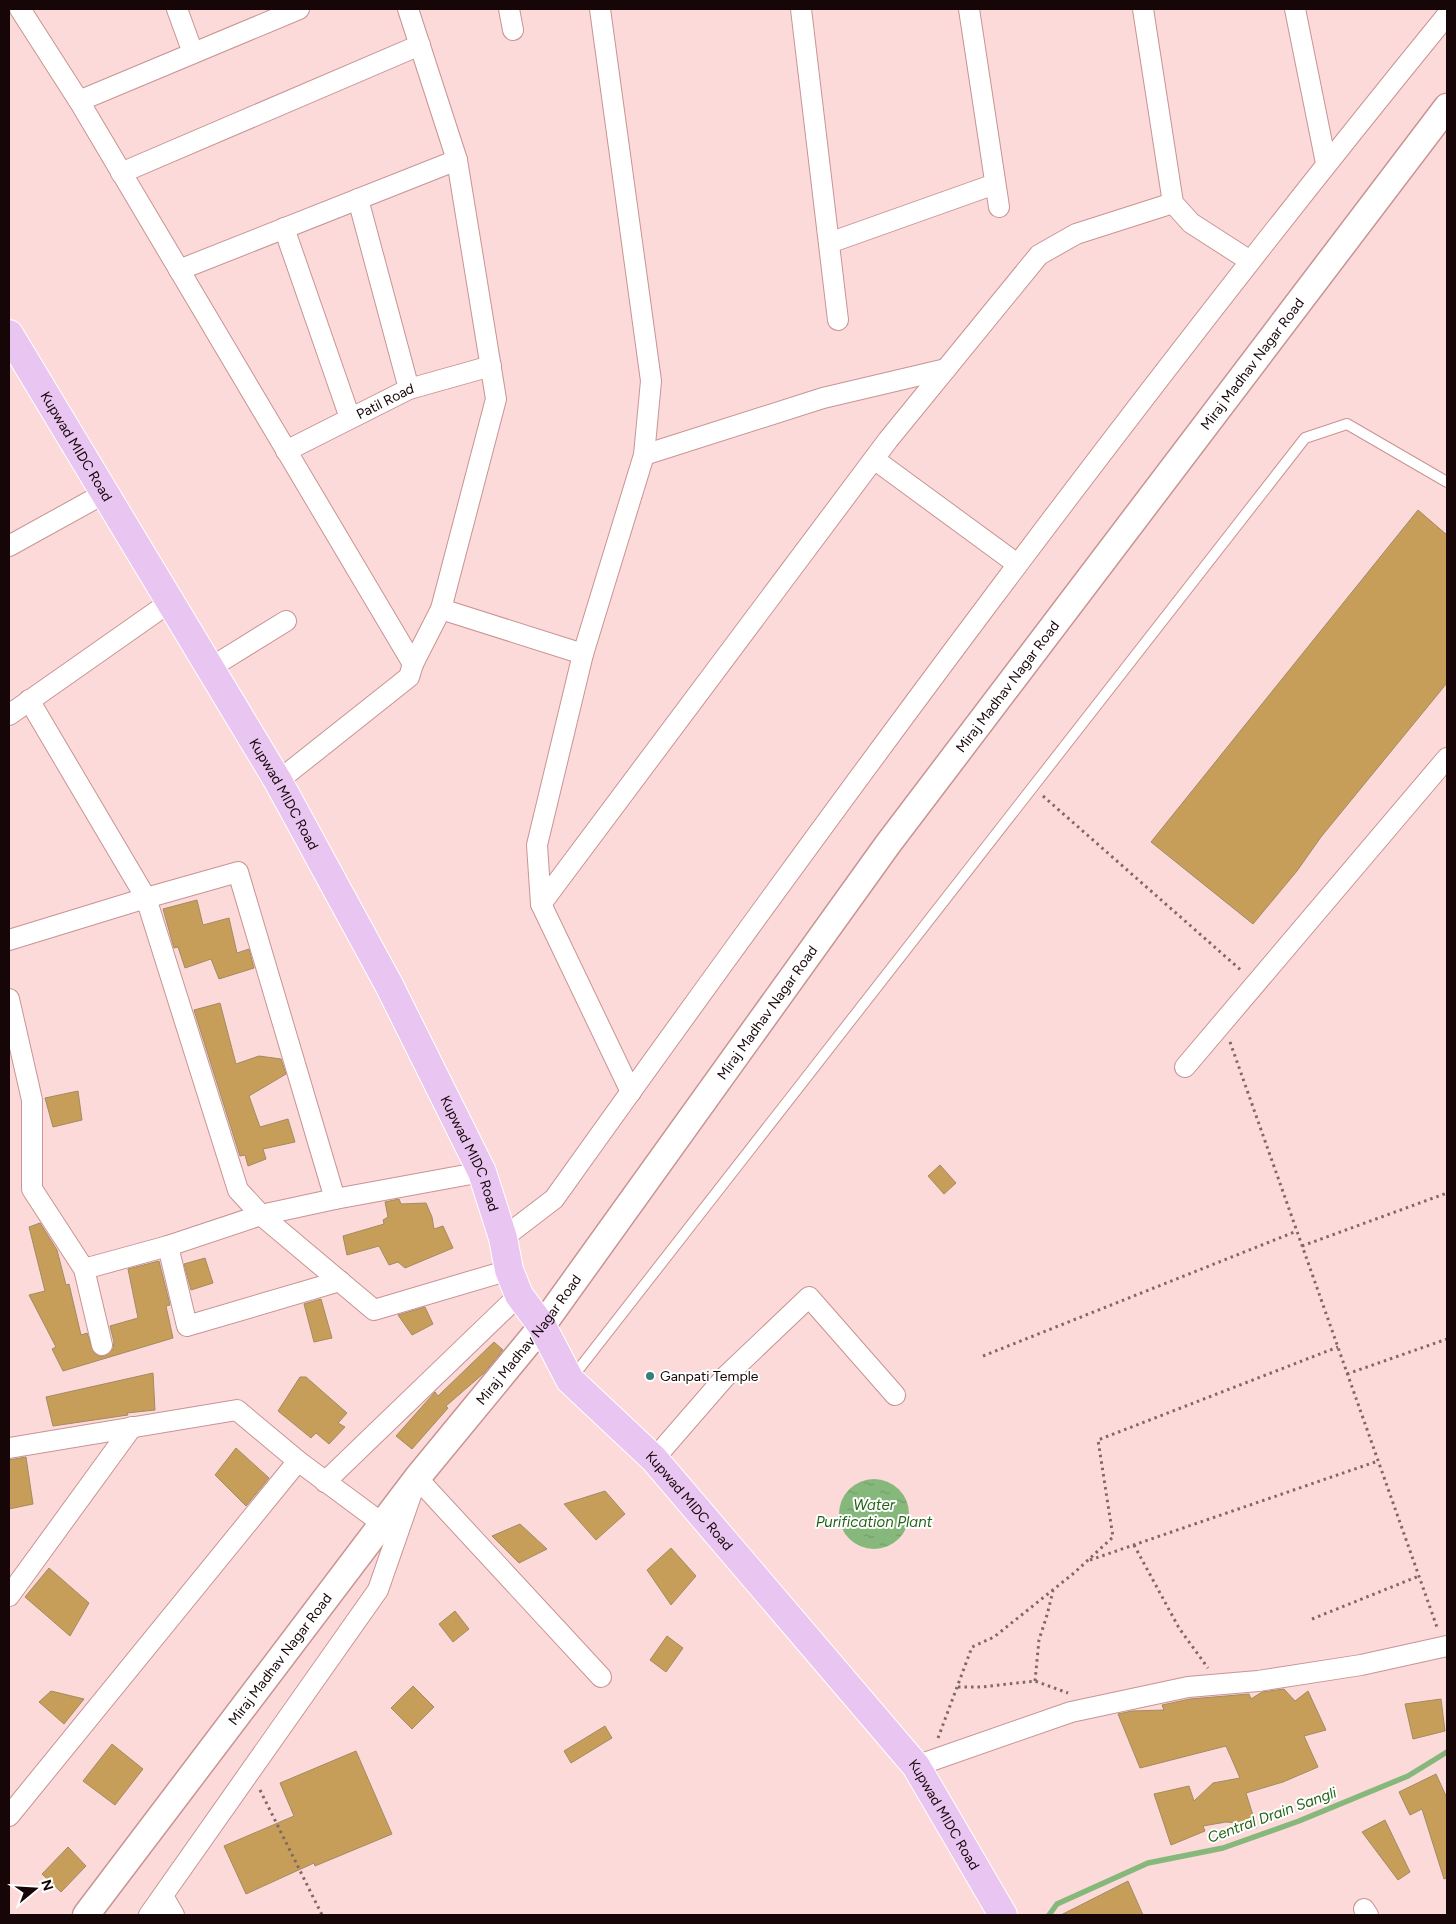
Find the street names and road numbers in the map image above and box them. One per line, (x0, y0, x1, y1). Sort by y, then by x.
street label: Miraj Madhav Nagar Road (1197, 295, 1308, 433)
street label: Patil Road (354, 380, 416, 423)
street label: Kupwad MIDC Road (37, 388, 116, 505)
street label: Miraj Madhav Nagar Road (952, 618, 1063, 756)
street label: Kupwad MIDC Road (245, 735, 322, 853)
street label: Miraj Madhav Nagar Road (714, 942, 821, 1083)
street label: Kupwad MIDC Road (436, 1093, 502, 1214)
street label: Miraj Madhav Nagar Road (473, 1271, 585, 1409)
street label: Kupwad MIDC Road (642, 1448, 736, 1554)
street label: Miraj Madhav Nagar Road (225, 1590, 336, 1729)
street label: Kupwad MIDC Road (905, 1756, 983, 1873)

